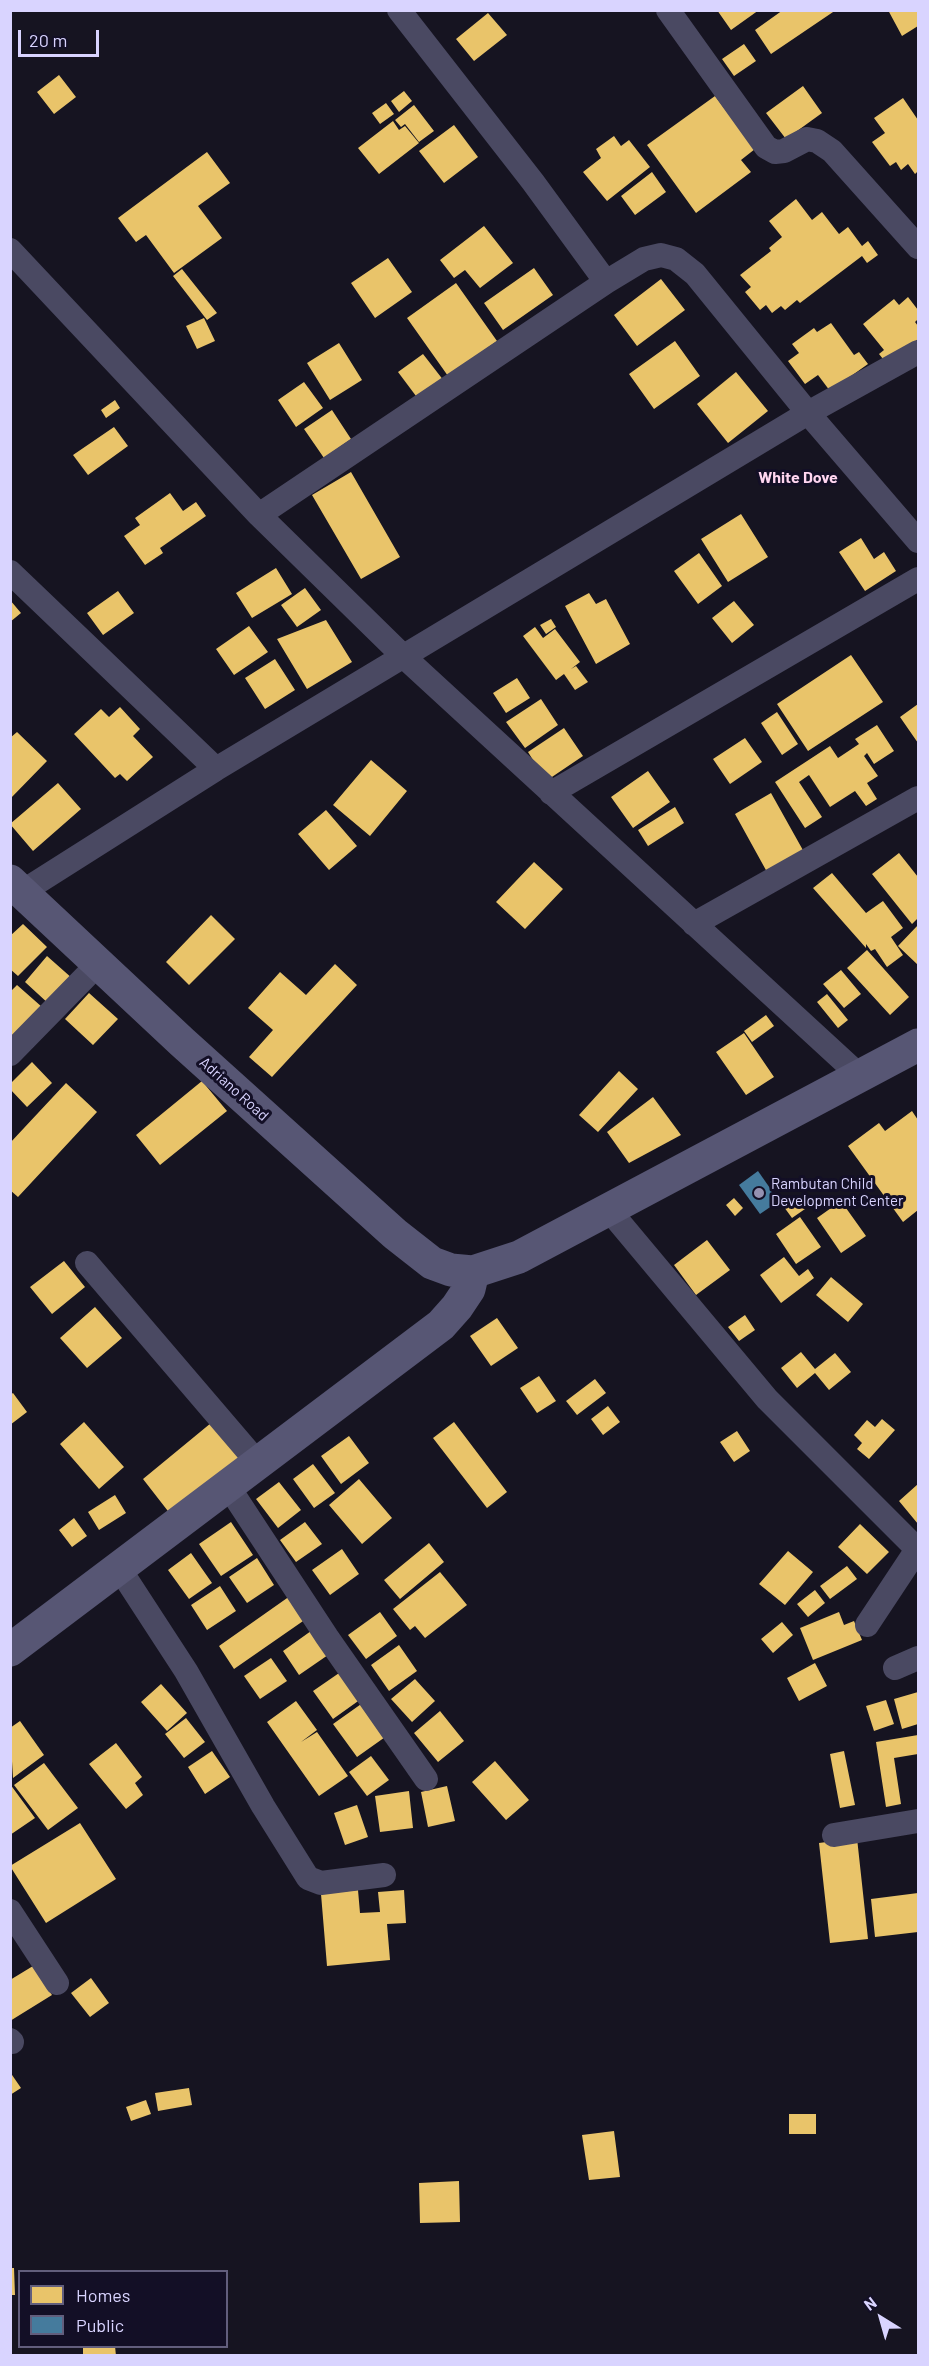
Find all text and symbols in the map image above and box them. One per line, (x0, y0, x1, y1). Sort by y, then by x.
scale bar (21, 18, 102, 56)
text: 20 m (29, 29, 67, 51)
district label: White Dove (758, 468, 838, 488)
street label: Adriano Road (196, 1053, 272, 1125)
place label: Rambutan Child Development Center (771, 1175, 904, 1210)
marker: Rambutan Child Development Center (752, 1186, 766, 1200)
legend (18, 2270, 228, 2348)
text: Homes (76, 2284, 130, 2306)
north arrow (851, 2288, 911, 2348)
text: N (860, 2292, 880, 2314)
text: Public (76, 2314, 124, 2336)

